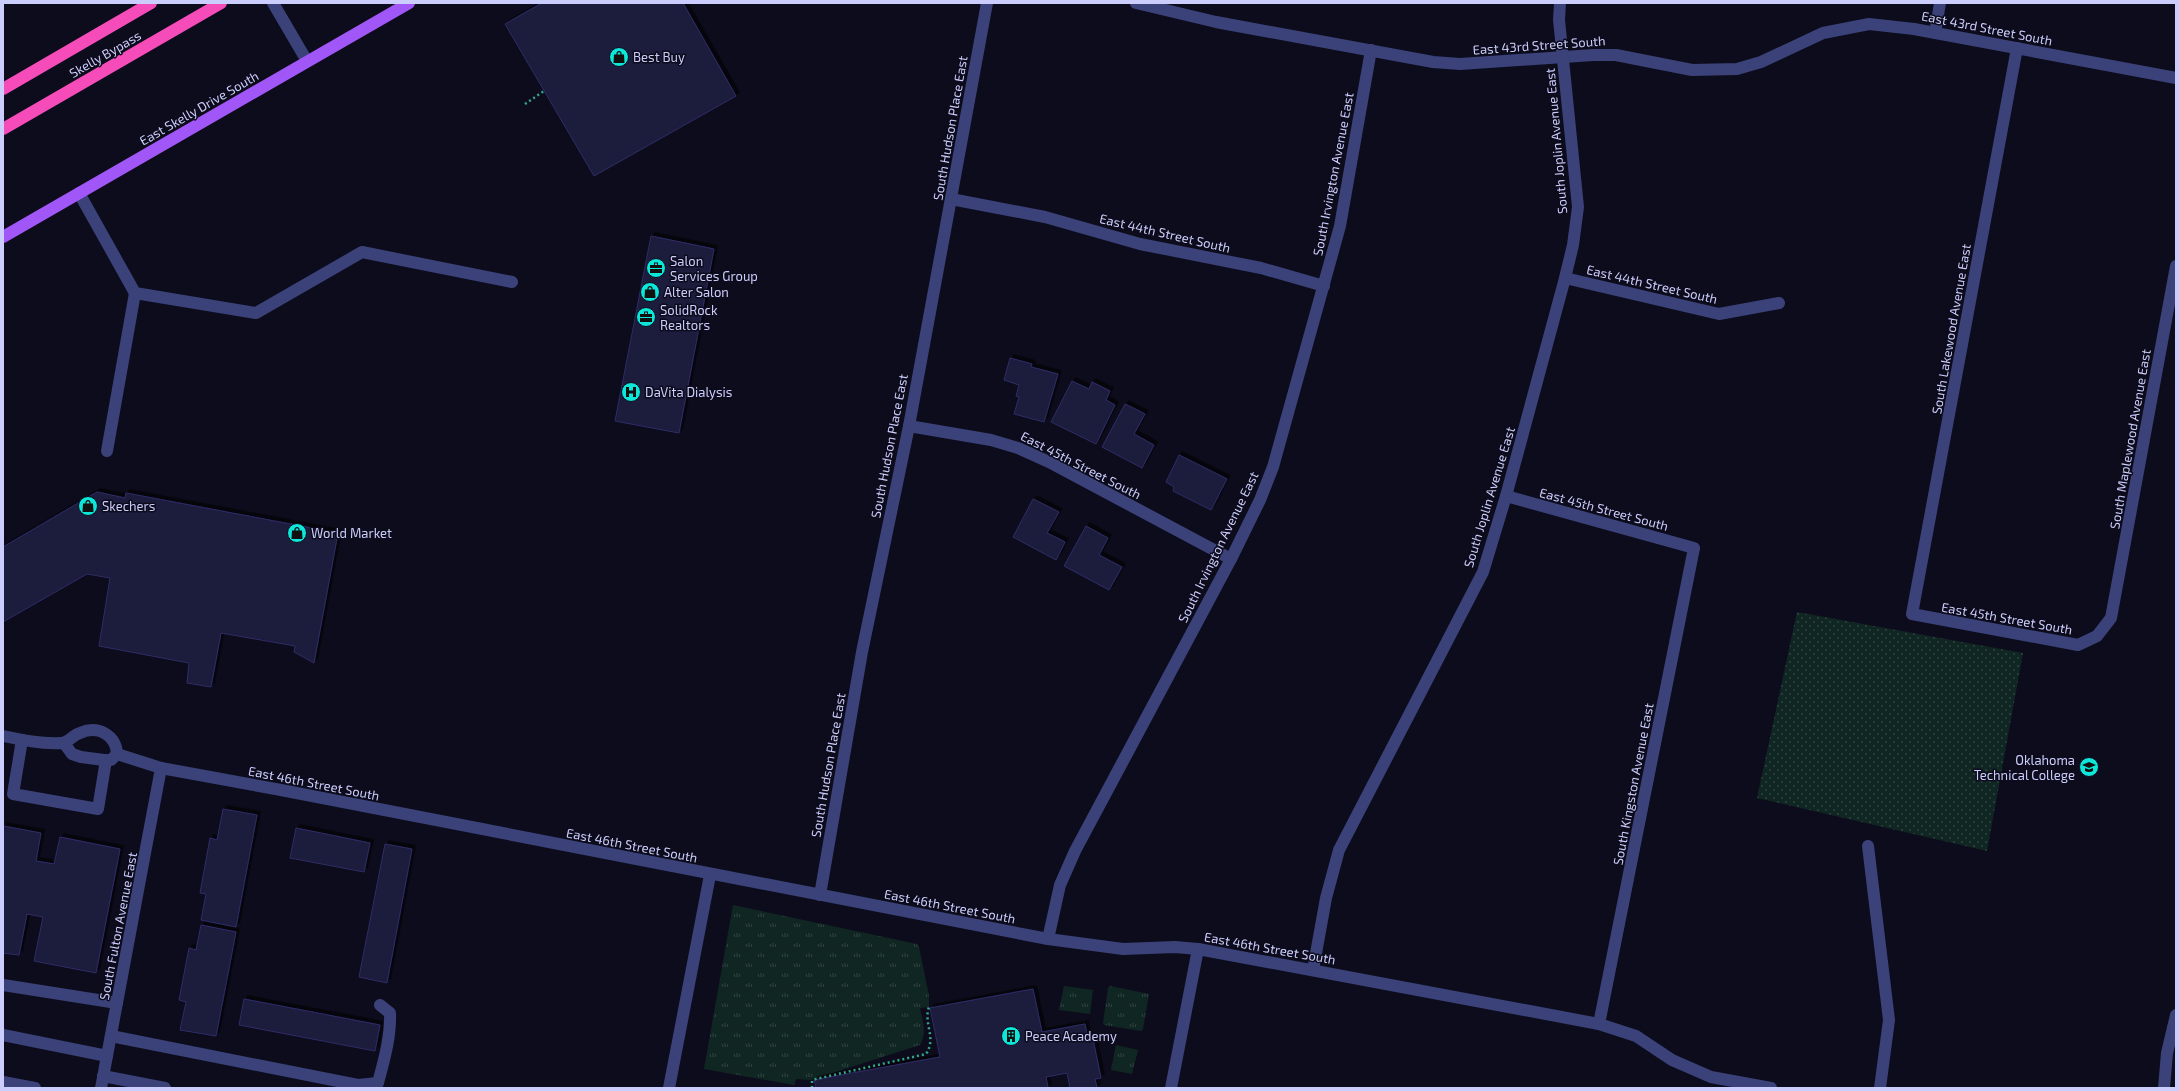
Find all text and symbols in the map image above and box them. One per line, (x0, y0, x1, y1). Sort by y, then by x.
street label: East 43rd Street South (1920, 7, 2054, 49)
street label: Skelly Bypass (66, 27, 144, 81)
street label: East 43rd Street South (1472, 32, 1606, 58)
shop icon: Best Buy (608, 46, 630, 68)
place label: Best Buy (633, 49, 685, 65)
street label: South Hudson Place East (929, 55, 971, 201)
street label: East Skelly Drive South (137, 67, 261, 149)
street label: South Joplin Avenue East (1542, 67, 1570, 215)
street label: South Irvington Avenue East (1309, 91, 1357, 257)
street label: East 44th Street South (1098, 210, 1232, 256)
street label: South Lakewood Avenue East (1928, 243, 1974, 415)
place label: Salon Services Group (670, 253, 758, 284)
office icon: Salon Services Group (645, 257, 667, 279)
street label: East 44th Street South (1585, 261, 1719, 307)
shop icon: Alter Salon (639, 281, 661, 303)
place label: Alter Salon (664, 284, 729, 300)
place label: SolidRock Realtors (660, 302, 718, 333)
office icon: SolidRock Realtors (635, 306, 657, 328)
street label: South Maplewood Avenue East (2106, 348, 2154, 530)
street label: South Hudson Place East (867, 373, 911, 519)
hospital icon: DaVita Dialysis (620, 381, 642, 403)
place label: DaVita Dialysis (645, 384, 732, 400)
street label: South Joplin Avenue East (1460, 425, 1518, 569)
street label: East 45th Street South (1018, 428, 1144, 502)
street label: South Irvington Avenue East (1174, 469, 1262, 625)
street label: East 45th Street South (1538, 484, 1670, 534)
shop icon: Skechers (77, 495, 99, 517)
place label: Skechers (102, 498, 155, 514)
shop icon: World Market (286, 522, 308, 544)
place label: World Market (311, 525, 392, 541)
street label: East 45th Street South (1940, 599, 2074, 637)
street label: South Hudson Place East (807, 692, 849, 838)
street label: South Kingston Avenue East (1609, 702, 1657, 866)
place label: Oklahoma Technical College (1974, 752, 2075, 783)
school or university icon: Oklahoma Technical College (2078, 756, 2100, 778)
street label: East 46th Street South (247, 762, 381, 804)
street label: East 46th Street South (565, 824, 699, 866)
street label: South Fulton Avenue East (96, 851, 140, 1001)
street label: East 46th Street South (883, 885, 1017, 927)
street label: East 46th Street South (1203, 929, 1337, 967)
building icon: Peace Academy (1000, 1025, 1022, 1047)
place label: Peace Academy (1025, 1028, 1117, 1044)

